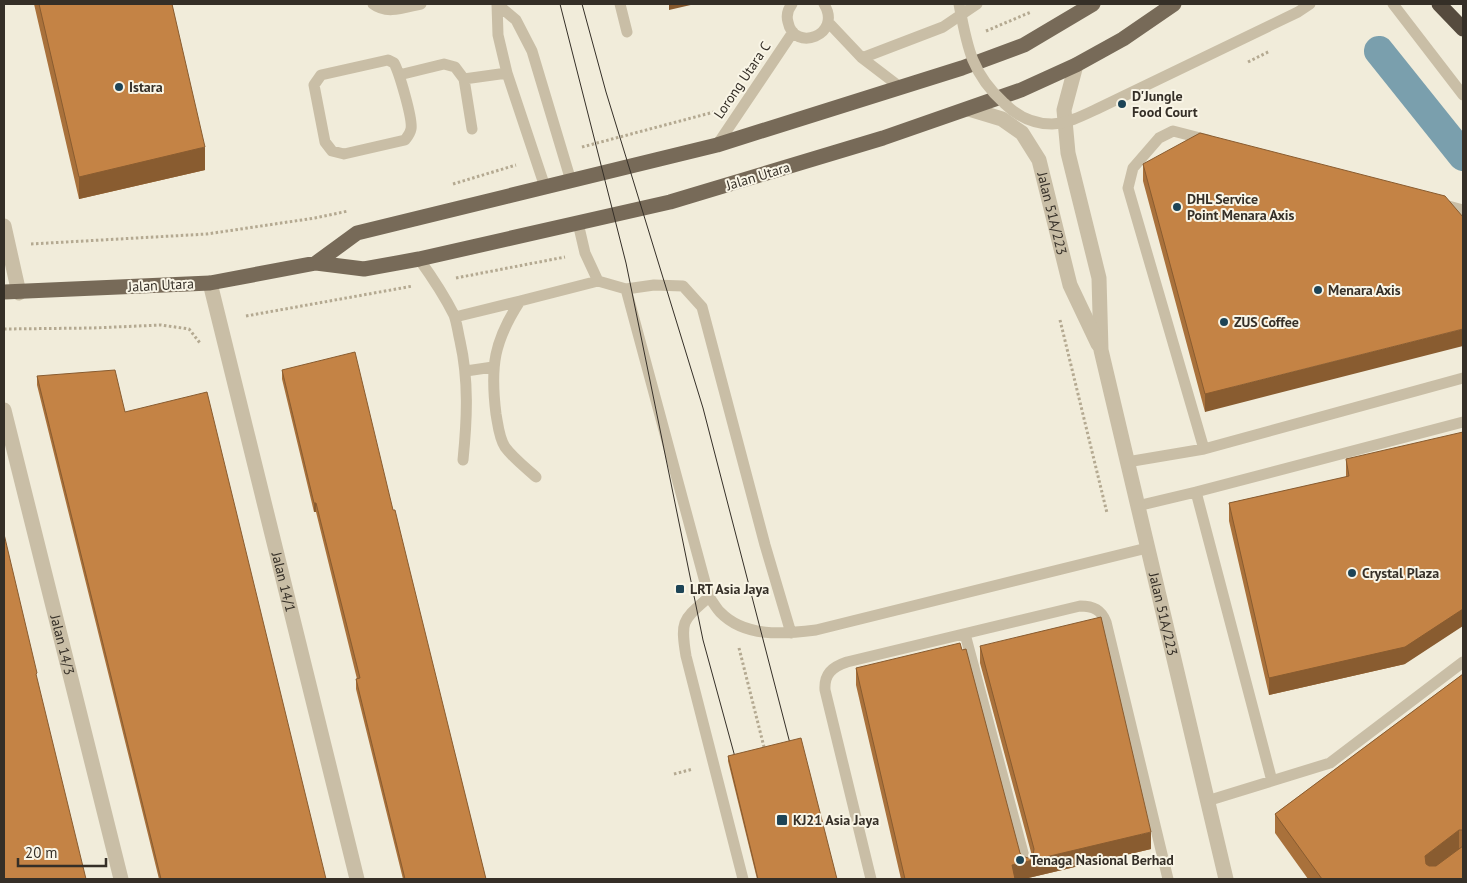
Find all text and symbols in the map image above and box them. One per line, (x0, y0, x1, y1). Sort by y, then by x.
street label: Lorong Utara C (710, 38, 774, 122)
place label: Istara (129, 78, 163, 96)
marker: Istara (113, 81, 125, 93)
place label: D'Jungle Food Court (1132, 87, 1198, 121)
marker: D'Jungle Food Court (1116, 98, 1128, 110)
street label: Jalan Utara (723, 158, 792, 195)
street label: Jalan 51A/223 (1033, 169, 1071, 257)
place label: DHL Service Point Menara Axis (1187, 190, 1295, 224)
marker: DHL Service Point Menara Axis (1171, 201, 1183, 213)
street label: Jalan Utara (127, 274, 194, 296)
place label: Menara Axis (1328, 281, 1401, 299)
marker: Menara Axis (1312, 284, 1324, 296)
place label: ZUS Coffee (1234, 313, 1299, 331)
marker: ZUS Coffee (1218, 316, 1230, 328)
street label: Jalan 14/1 (267, 549, 300, 614)
place label: Crystal Plaza (1362, 564, 1439, 582)
marker: Crystal Plaza (1346, 567, 1358, 579)
street label: Jalan 51A/223 (1145, 570, 1182, 658)
place label: LRT Asia Jaya (690, 580, 769, 598)
marker: LRT Asia Jaya (674, 583, 686, 595)
street label: Jalan 14/3 (46, 612, 79, 677)
place label: KJ21 Asia Jaya (793, 811, 879, 829)
marker: KJ21 Asia Jaya (775, 813, 789, 827)
scale bar (18, 836, 105, 868)
text: 20 m (25, 843, 58, 862)
place label: Tenaga Nasional Berhad (1030, 851, 1174, 869)
marker: Tenaga Nasional Berhad (1014, 854, 1026, 866)

